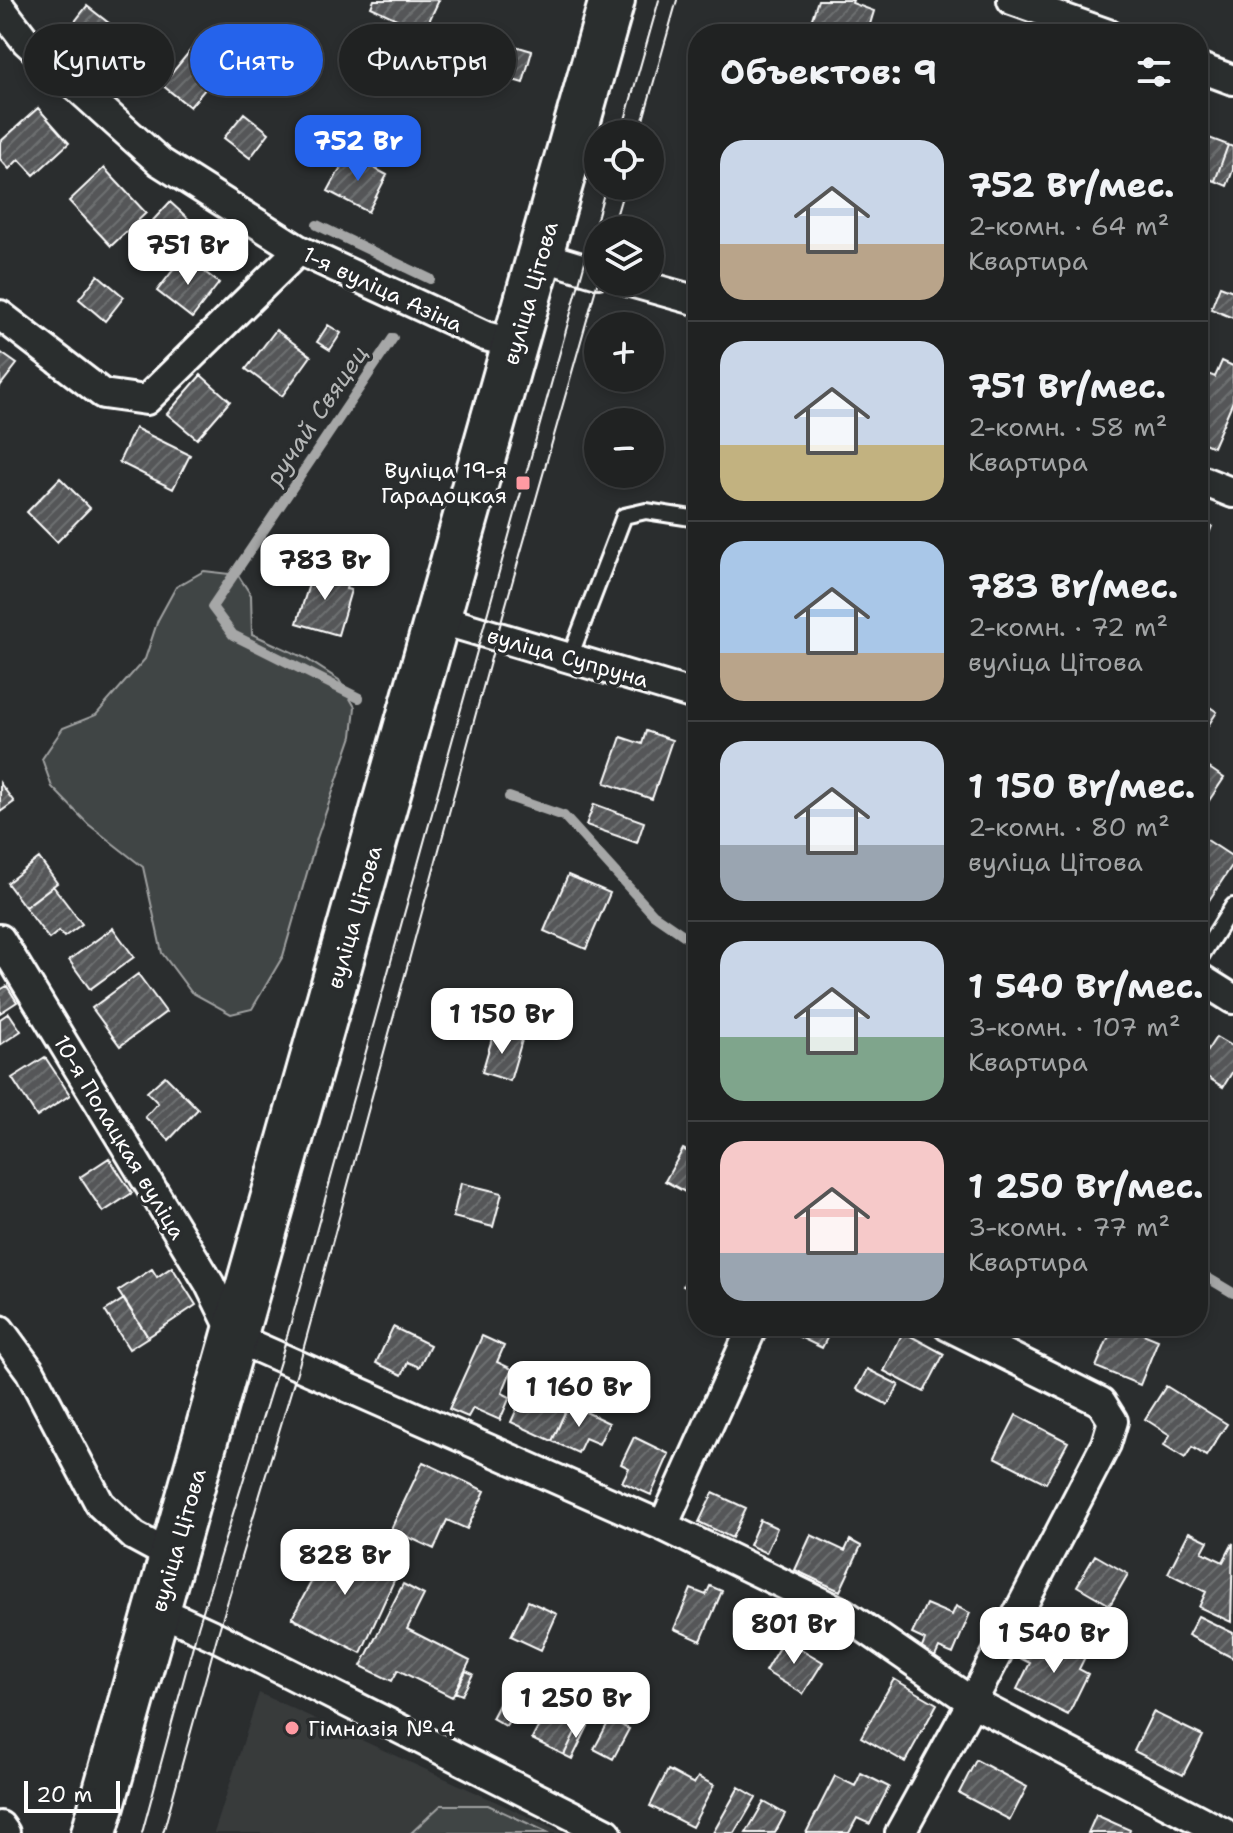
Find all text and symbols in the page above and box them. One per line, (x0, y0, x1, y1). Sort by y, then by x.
chip: Купить (24, 24, 174, 96)
chip: Снять (190, 24, 323, 96)
chip: Фильтры (339, 24, 516, 96)
text: Объектов: 9 (720, 49, 937, 95)
icon: filters (1132, 50, 1176, 94)
pin: 752 Br (293, 115, 423, 183)
map controls (584, 120, 664, 488)
button: locate (584, 120, 664, 200)
text: 752 Br (313, 123, 403, 158)
text: 752 Br/мес. (968, 162, 1175, 208)
icon: home (784, 172, 880, 268)
text: 2-комн. · 64 m² (968, 208, 1170, 243)
button: layers (584, 216, 664, 296)
street label: вуліца Цітова (496, 218, 565, 368)
pin: 751 Br (123, 219, 253, 287)
text: 751 Br (146, 227, 230, 262)
street label: 1-я вуліца Азіна (298, 240, 468, 339)
text: Квартира (968, 243, 1088, 278)
button: + (584, 312, 664, 392)
water label: ручай Свяцец (258, 339, 375, 492)
text: 751 Br/мес. (968, 363, 1166, 409)
icon: home (784, 373, 880, 469)
button: − (584, 408, 664, 488)
text: 2-комн. · 58 m² (968, 409, 1168, 444)
text: Квартира (968, 444, 1088, 479)
place label: Вуліца 19-я Гарадоцкая (381, 456, 507, 510)
marker: Вуліца 19-я Гарадоцкая (514, 474, 532, 492)
pin: 783 Br (260, 534, 390, 602)
text: 783 Br (278, 542, 372, 577)
text: 783 Br/мес. (968, 563, 1178, 609)
icon: home (784, 573, 880, 669)
text: 2-комн. · 72 m² (968, 609, 1168, 644)
street label: вуліца Супруна (484, 621, 652, 694)
text: вуліца Цітова (968, 644, 1143, 679)
text: 1 150 Br/мес. (968, 763, 1195, 809)
icon: home (784, 773, 880, 869)
text: 2-комн. · 80 m² (968, 809, 1170, 844)
street label: вуліца Цітова (320, 842, 389, 992)
text: вуліца Цітова (968, 844, 1143, 879)
text: 1 540 Br/мес. (968, 963, 1204, 1009)
icon: home (784, 973, 880, 1069)
pin: 1 150 Br (419, 988, 585, 1056)
text: 1 150 Br (449, 996, 555, 1031)
text: 3-комн. · 107 m² (968, 1009, 1181, 1044)
street label: 10-я Полацкая вуліца (47, 1030, 192, 1245)
text: Квартира (968, 1044, 1088, 1079)
text: 1 250 Br/мес. (968, 1163, 1204, 1209)
icon: home (784, 1173, 880, 1269)
text: 3-комн. · 77 m² (968, 1209, 1170, 1244)
text: Квартира (968, 1244, 1088, 1279)
pin: 1 160 Br (496, 1361, 662, 1429)
text: 1 160 Br (525, 1369, 633, 1404)
street label: вуліца Цітова (144, 1465, 213, 1615)
pin: 828 Br (280, 1529, 410, 1597)
text: 828 Br (299, 1537, 392, 1572)
pin: 801 Br (729, 1598, 859, 1666)
text: 801 Br (751, 1606, 837, 1641)
pin: 1 540 Br (971, 1607, 1137, 1675)
text: 1 540 Br (998, 1615, 1110, 1650)
pin: 1 250 Br (493, 1672, 659, 1740)
text: 1 250 Br (520, 1680, 632, 1715)
place label: Гімназія № 4 (308, 1714, 455, 1743)
marker: Гімназія № 4 (283, 1719, 301, 1737)
scale bar (24, 1777, 120, 1813)
text: 20 m (36, 1780, 93, 1809)

